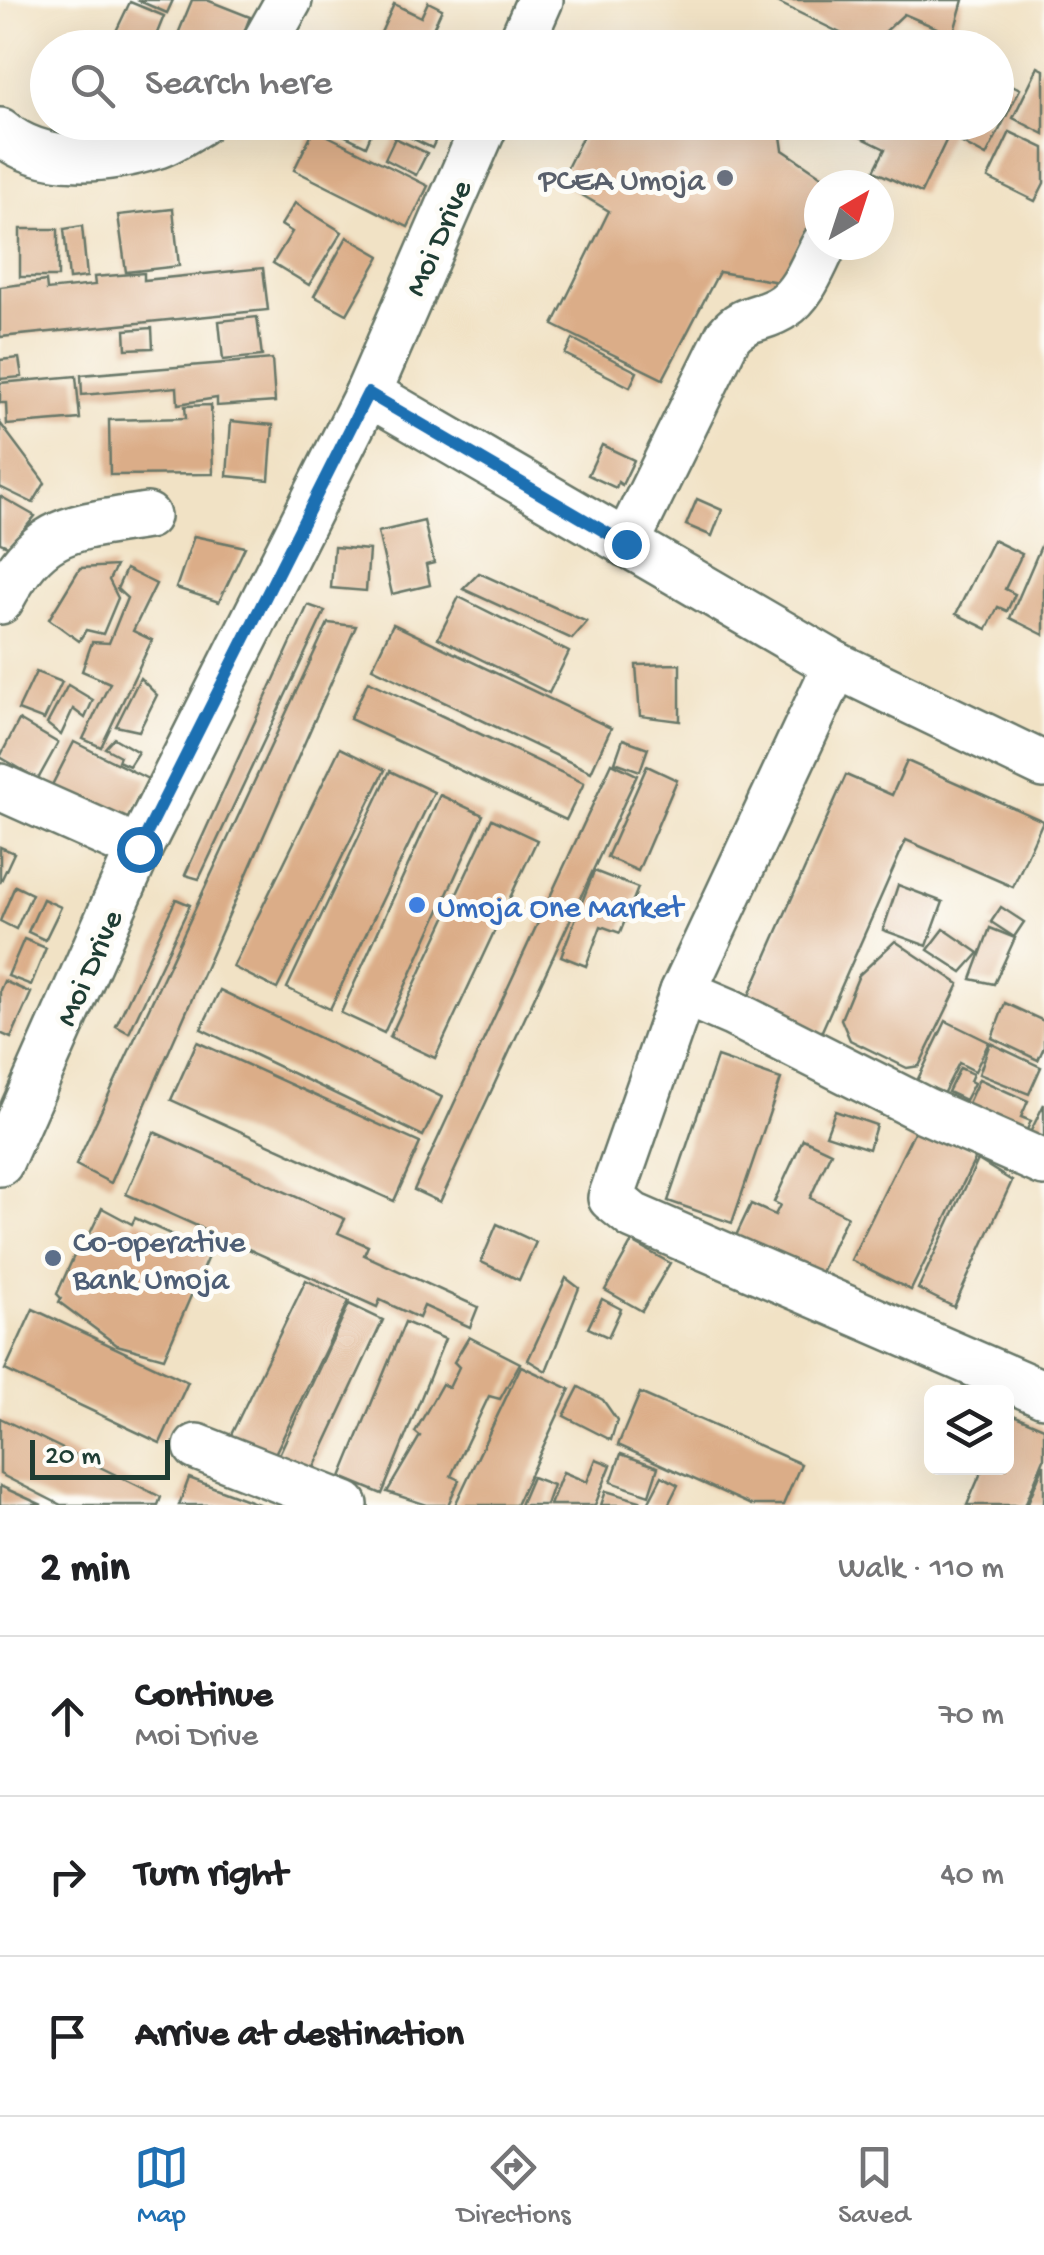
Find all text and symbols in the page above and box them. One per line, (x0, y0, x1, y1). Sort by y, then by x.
search box (30, 30, 1014, 140)
icon: search (65, 58, 120, 113)
text: Search here (145, 63, 332, 107)
place label: PCEA Umoja (538, 164, 706, 202)
marker: PCEA Umoja (714, 167, 736, 189)
north arrow (804, 170, 894, 260)
street label: Moi Drive (398, 175, 483, 303)
route end (604, 522, 650, 568)
route start (117, 827, 163, 873)
place label: Umoja One Market (437, 891, 686, 929)
marker: Umoja One Market (406, 894, 428, 916)
street label: Moi Drive (49, 905, 134, 1033)
place label: Co-operative Bank Umoja (72, 1226, 246, 1301)
marker: Co-operative Bank Umoja (42, 1247, 64, 1269)
map controls (924, 1385, 1014, 1475)
button: layers (924, 1385, 1014, 1475)
scale bar (30, 1435, 170, 1480)
text: 20 m (45, 1441, 101, 1474)
text: 2 min (40, 1546, 129, 1595)
text: Walk · 110 m (838, 1551, 1004, 1589)
text: Continue (135, 1675, 273, 1719)
icon: ahead (40, 1689, 95, 1744)
text: 70 m (939, 1697, 1004, 1735)
text: Moi Drive (135, 1719, 258, 1757)
icon: right (40, 1849, 95, 1904)
text: Turn right (135, 1854, 287, 1898)
text: 40 m (940, 1857, 1004, 1895)
icon: arrive (40, 2009, 95, 2064)
text: Arrive at destination (135, 2014, 464, 2058)
tab: Map (134, 2140, 189, 2233)
tab: Directions (457, 2140, 571, 2233)
tab: Saved (838, 2140, 910, 2233)

